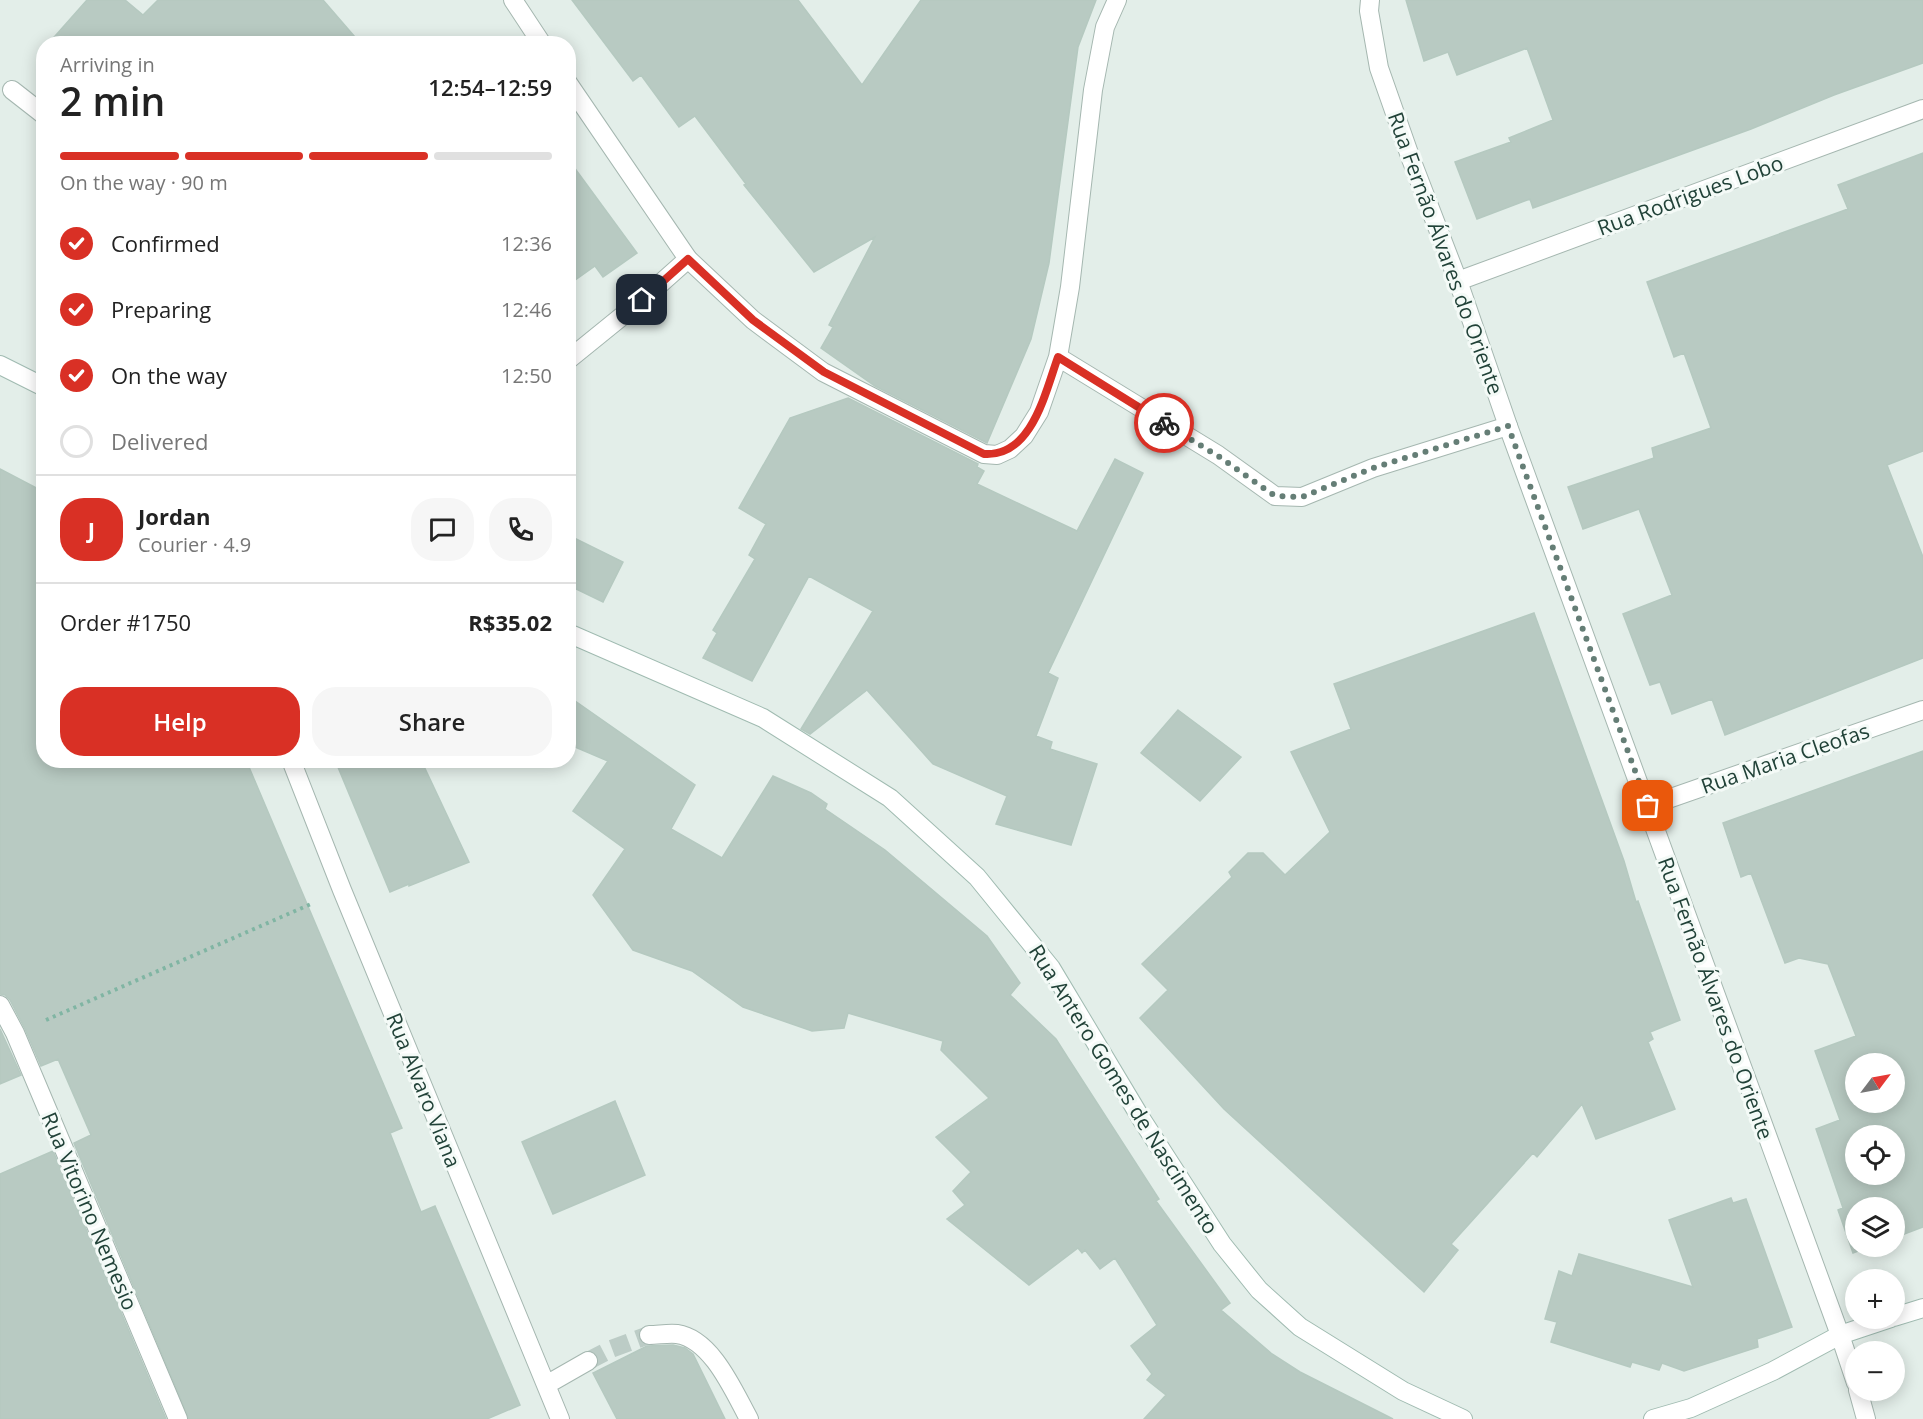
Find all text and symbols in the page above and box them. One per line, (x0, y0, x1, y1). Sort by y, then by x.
text: Arriving in (60, 51, 155, 78)
text: 12:54–12:59 (428, 72, 552, 102)
text: 2 min (60, 74, 165, 127)
street label: Rua Fernão Álvares do Oriente (1382, 108, 1510, 398)
street label: Rua Rodrigues Lobo (1593, 148, 1787, 242)
text: On the way · 90 m (60, 169, 228, 196)
icon: check (60, 227, 93, 260)
text: Confirmed (111, 228, 220, 258)
text: 12:36 (501, 230, 552, 257)
pin (616, 274, 667, 325)
icon: home (625, 283, 658, 316)
icon: check (60, 293, 93, 326)
text: Preparing (111, 294, 211, 324)
text: 12:46 (501, 296, 552, 323)
icon: check (60, 359, 93, 392)
text: On the way (111, 360, 227, 390)
text: 12:50 (501, 362, 552, 389)
courier (1134, 393, 1194, 453)
icon: bike (1148, 407, 1181, 440)
text: Delivered (111, 426, 209, 456)
button: chat (411, 498, 474, 561)
button: phone (489, 498, 552, 561)
text: Jordan (138, 501, 211, 531)
text: J (88, 514, 95, 544)
text: Courier · 4.9 (138, 531, 251, 558)
text: Order #1750 (60, 607, 191, 637)
text: R$35.02 (468, 607, 552, 637)
button: Help (60, 687, 300, 756)
button: Share (312, 687, 552, 756)
street label: Rua Maria Cleofas (1697, 716, 1873, 800)
pin (1622, 780, 1673, 831)
icon: bag (1631, 789, 1664, 822)
street label: Rua Fernão Álvares do Oriente (1652, 853, 1780, 1143)
street label: Rua Antero Gomes de Nascimento (1023, 939, 1225, 1239)
street label: Rua Alvaro Viana (380, 1009, 468, 1171)
north arrow (1845, 1053, 1905, 1113)
map controls (1845, 1053, 1905, 1401)
street label: Rua Vitorino Nemesio (36, 1108, 144, 1314)
button: locate (1845, 1125, 1905, 1185)
button: layers (1845, 1197, 1905, 1257)
button: + (1845, 1269, 1905, 1329)
button: − (1845, 1341, 1905, 1401)

